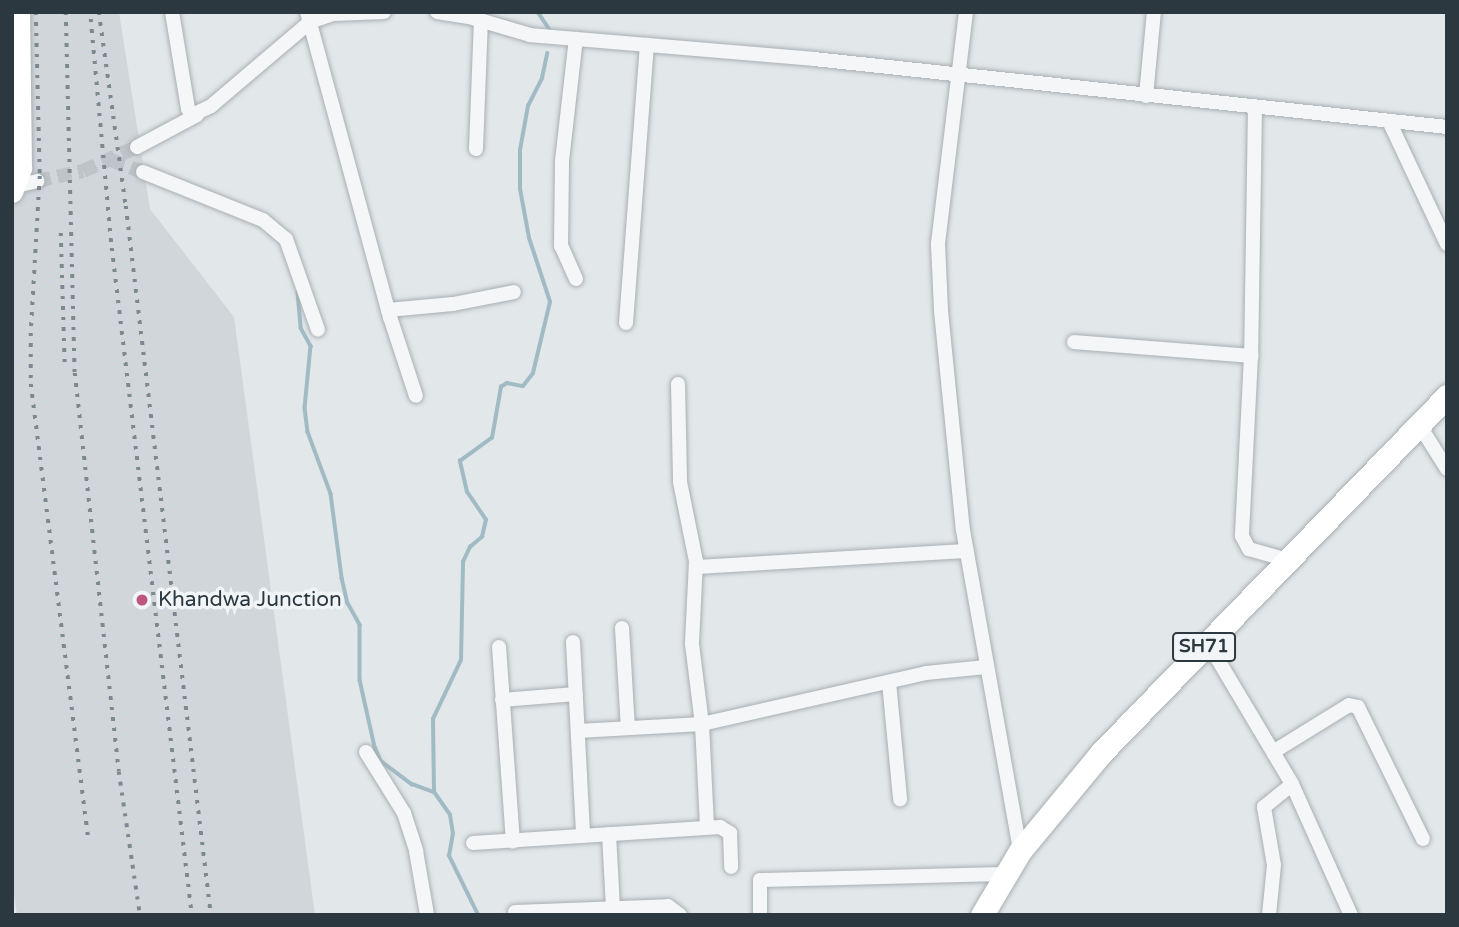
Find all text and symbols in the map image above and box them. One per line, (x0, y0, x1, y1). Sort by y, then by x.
place label: Khandwa Junction (158, 587, 342, 613)
marker: Khandwa Junction (132, 590, 152, 610)
road number: SH71 (1171, 632, 1237, 662)

